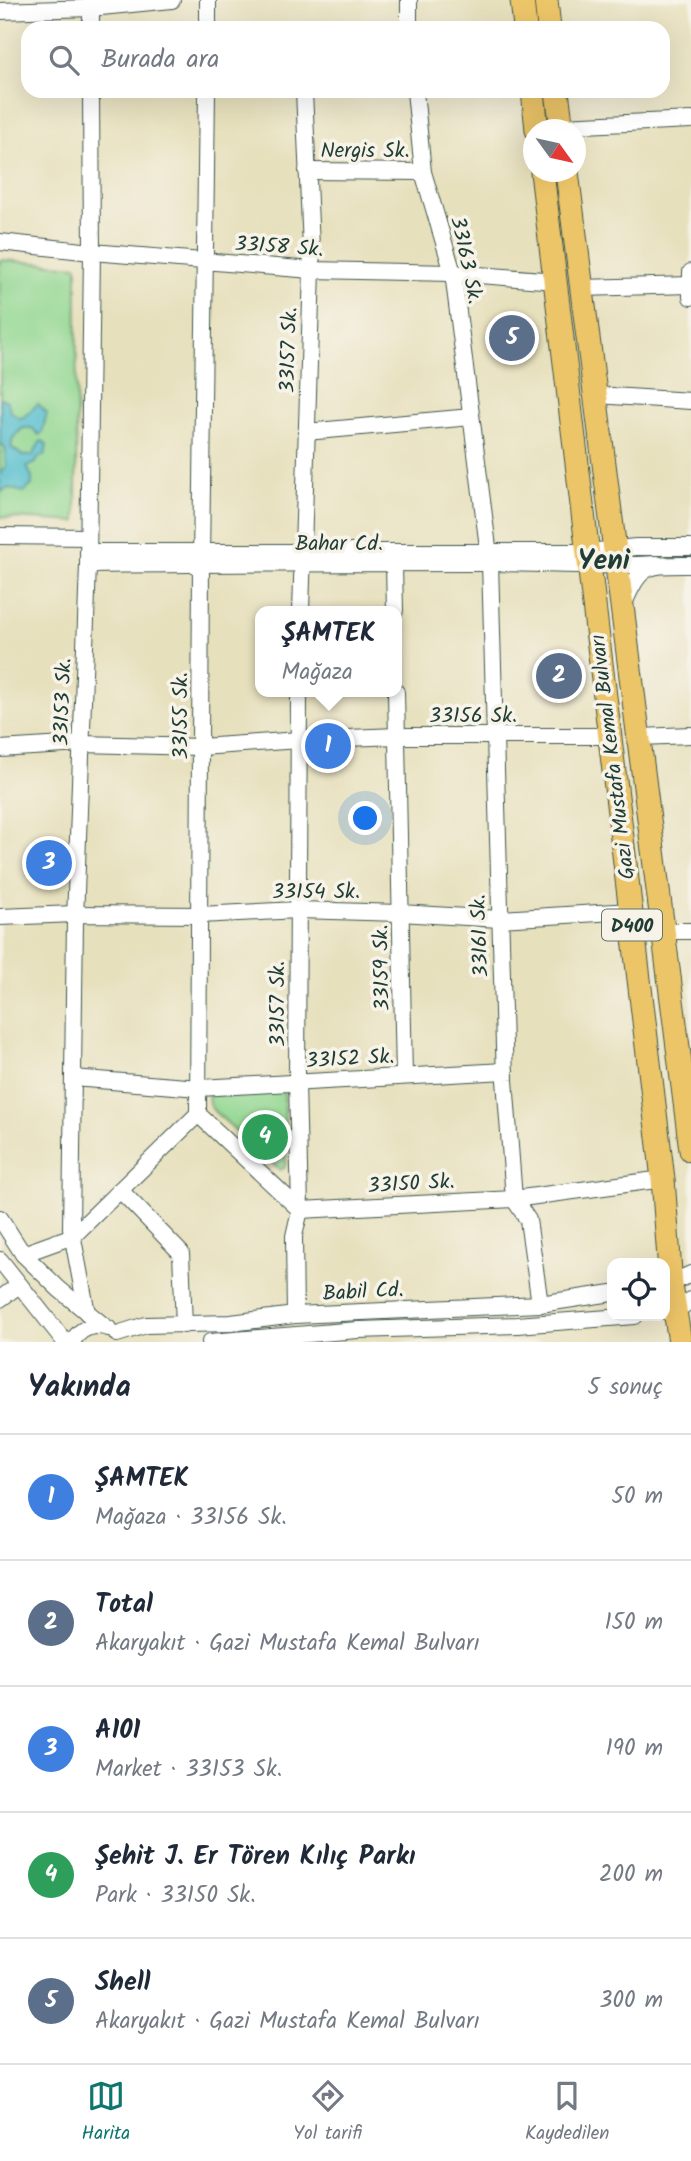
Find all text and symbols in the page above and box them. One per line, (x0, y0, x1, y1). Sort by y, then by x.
search box (21, 21, 670, 98)
text: Burada ara (101, 39, 219, 81)
icon: search (45, 41, 83, 79)
north arrow (523, 119, 586, 182)
street label: Nergis Sk. (321, 135, 409, 168)
street label: 33163 Sk. (440, 214, 491, 307)
street label: 33158 Sk. (233, 228, 324, 267)
street label: 33157 Sk. (272, 307, 307, 394)
pin: 5 (489, 312, 535, 364)
street label: Bahar Cd. (295, 528, 383, 561)
district label: Yeni (578, 539, 631, 584)
popup (255, 606, 402, 697)
text: ŞAMTEK (281, 613, 376, 655)
street label: Gazi Mustafa Kemal Bulvarı (582, 632, 645, 881)
pin: 2 (536, 650, 582, 702)
text: Mağaza (281, 655, 353, 691)
street label: 33153 Sk. (45, 657, 82, 747)
street label: 33155 Sk. (165, 672, 198, 760)
street label: 33156 Sk. (429, 700, 517, 733)
pin: 1 (305, 720, 351, 772)
your location (348, 801, 382, 835)
pin: 3 (26, 837, 72, 889)
street label: 33154 Sk. (272, 876, 360, 909)
street label: 33161 Sk. (463, 894, 498, 978)
road number: D400 (602, 909, 662, 940)
street label: 33159 Sk. (365, 924, 400, 1012)
street label: 33157 Sk. (262, 961, 295, 1047)
street label: 33152 Sk. (305, 1041, 395, 1078)
pin: 4 (242, 1111, 288, 1163)
street label: 33150 Sk. (367, 1166, 455, 1203)
map controls (607, 1258, 670, 1321)
button: locate (607, 1258, 670, 1321)
street label: Babil Cd. (322, 1274, 404, 1311)
text: Yakında (28, 1364, 131, 1412)
text: 5 sonuç (588, 1370, 663, 1406)
text: ŞAMTEK (95, 1458, 189, 1500)
text: 1 (48, 1479, 54, 1515)
text: 50 m (612, 1479, 663, 1515)
text: Mağaza · 33156 Sk. (95, 1500, 287, 1536)
text: Total (95, 1584, 153, 1626)
text: 2 (44, 1605, 58, 1641)
text: 150 m (604, 1605, 663, 1641)
text: Akaryakıt · Gazi Mustafa Kemal Bulvarı (95, 1626, 480, 1662)
text: A101 (95, 1710, 140, 1752)
text: 3 (45, 1731, 57, 1767)
text: 190 m (606, 1731, 663, 1767)
text: Market · 33153 Sk. (95, 1752, 282, 1788)
text: Şehit J. Er Tören Kılıç Parkı (95, 1836, 415, 1878)
text: 4 (45, 1857, 57, 1893)
text: 200 m (599, 1857, 663, 1893)
text: Park · 33150 Sk. (95, 1878, 256, 1914)
text: Shell (95, 1962, 151, 2004)
text: 5 (45, 1983, 57, 2019)
text: 300 m (599, 1983, 663, 2019)
text: Akaryakıt · Gazi Mustafa Kemal Bulvarı (95, 2004, 480, 2040)
tab: Harita (81, 2077, 130, 2149)
tab: Yol tarifi (293, 2077, 362, 2149)
tab: Kaydedilen (525, 2077, 609, 2149)

